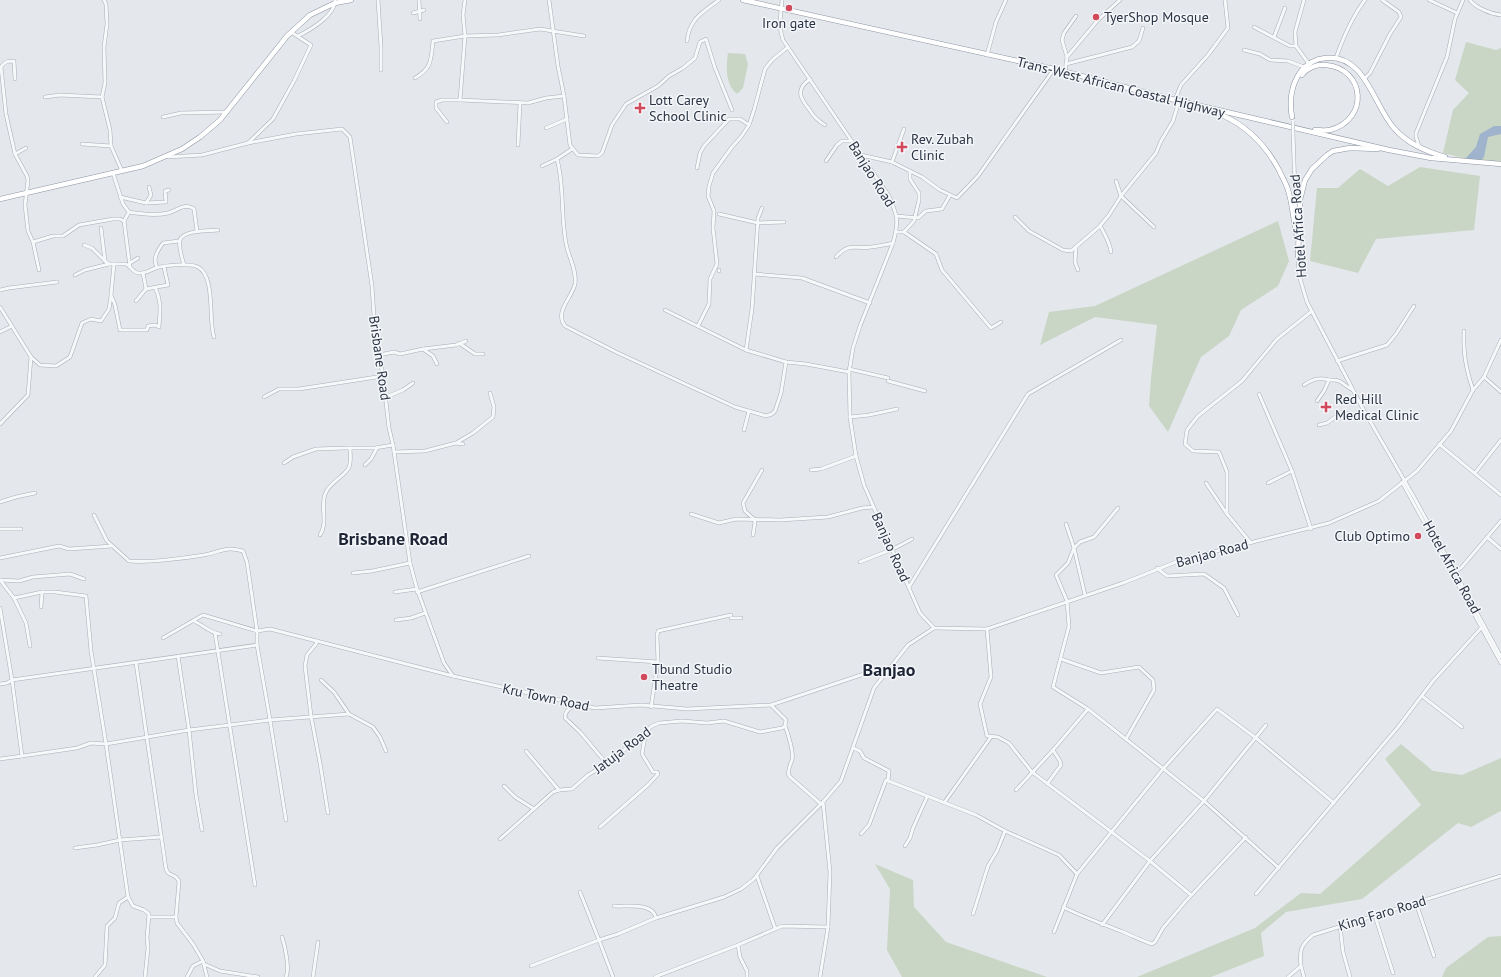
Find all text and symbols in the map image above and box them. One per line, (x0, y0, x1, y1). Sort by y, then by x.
marker: Iron gate (784, 3, 794, 13)
place label: TyerShop Mosque (1104, 8, 1209, 26)
marker: TyerShop Mosque (1091, 12, 1101, 22)
place label: Iron gate (762, 14, 816, 32)
street label: Trans-West African Coastal Highway (1015, 52, 1227, 122)
place label: Lott Carey School Clinic (649, 91, 727, 125)
marker: Lott Carey School Clinic (634, 102, 646, 114)
place label: Rev. Zubah Clinic (911, 130, 974, 164)
street label: Banjao Road (845, 138, 899, 210)
marker: Rev. Zubah Clinic (896, 141, 908, 153)
street label: Hotel Africa Road (1285, 174, 1311, 278)
street label: Brisbane Road (365, 315, 395, 401)
place label: Red Hill Medical Clinic (1335, 390, 1419, 424)
marker: Red Hill Medical Clinic (1320, 401, 1332, 413)
street label: Banjao Road (868, 509, 914, 585)
street label: Hotel Africa Road (1419, 517, 1485, 617)
district label: Brisbane Road (338, 527, 448, 550)
place label: Club Optimo (1335, 527, 1410, 545)
marker: Club Optimo (1413, 531, 1423, 541)
street label: Banjao Road (1174, 535, 1250, 571)
district label: Banjao (863, 658, 916, 681)
place label: Tbund Studio Theatre (652, 660, 732, 694)
marker: Tbund Studio Theatre (639, 672, 649, 682)
street label: Kru Town Road (501, 679, 591, 715)
street label: Jatuja Road (589, 723, 654, 778)
street label: King Faro Road (1336, 891, 1428, 935)

